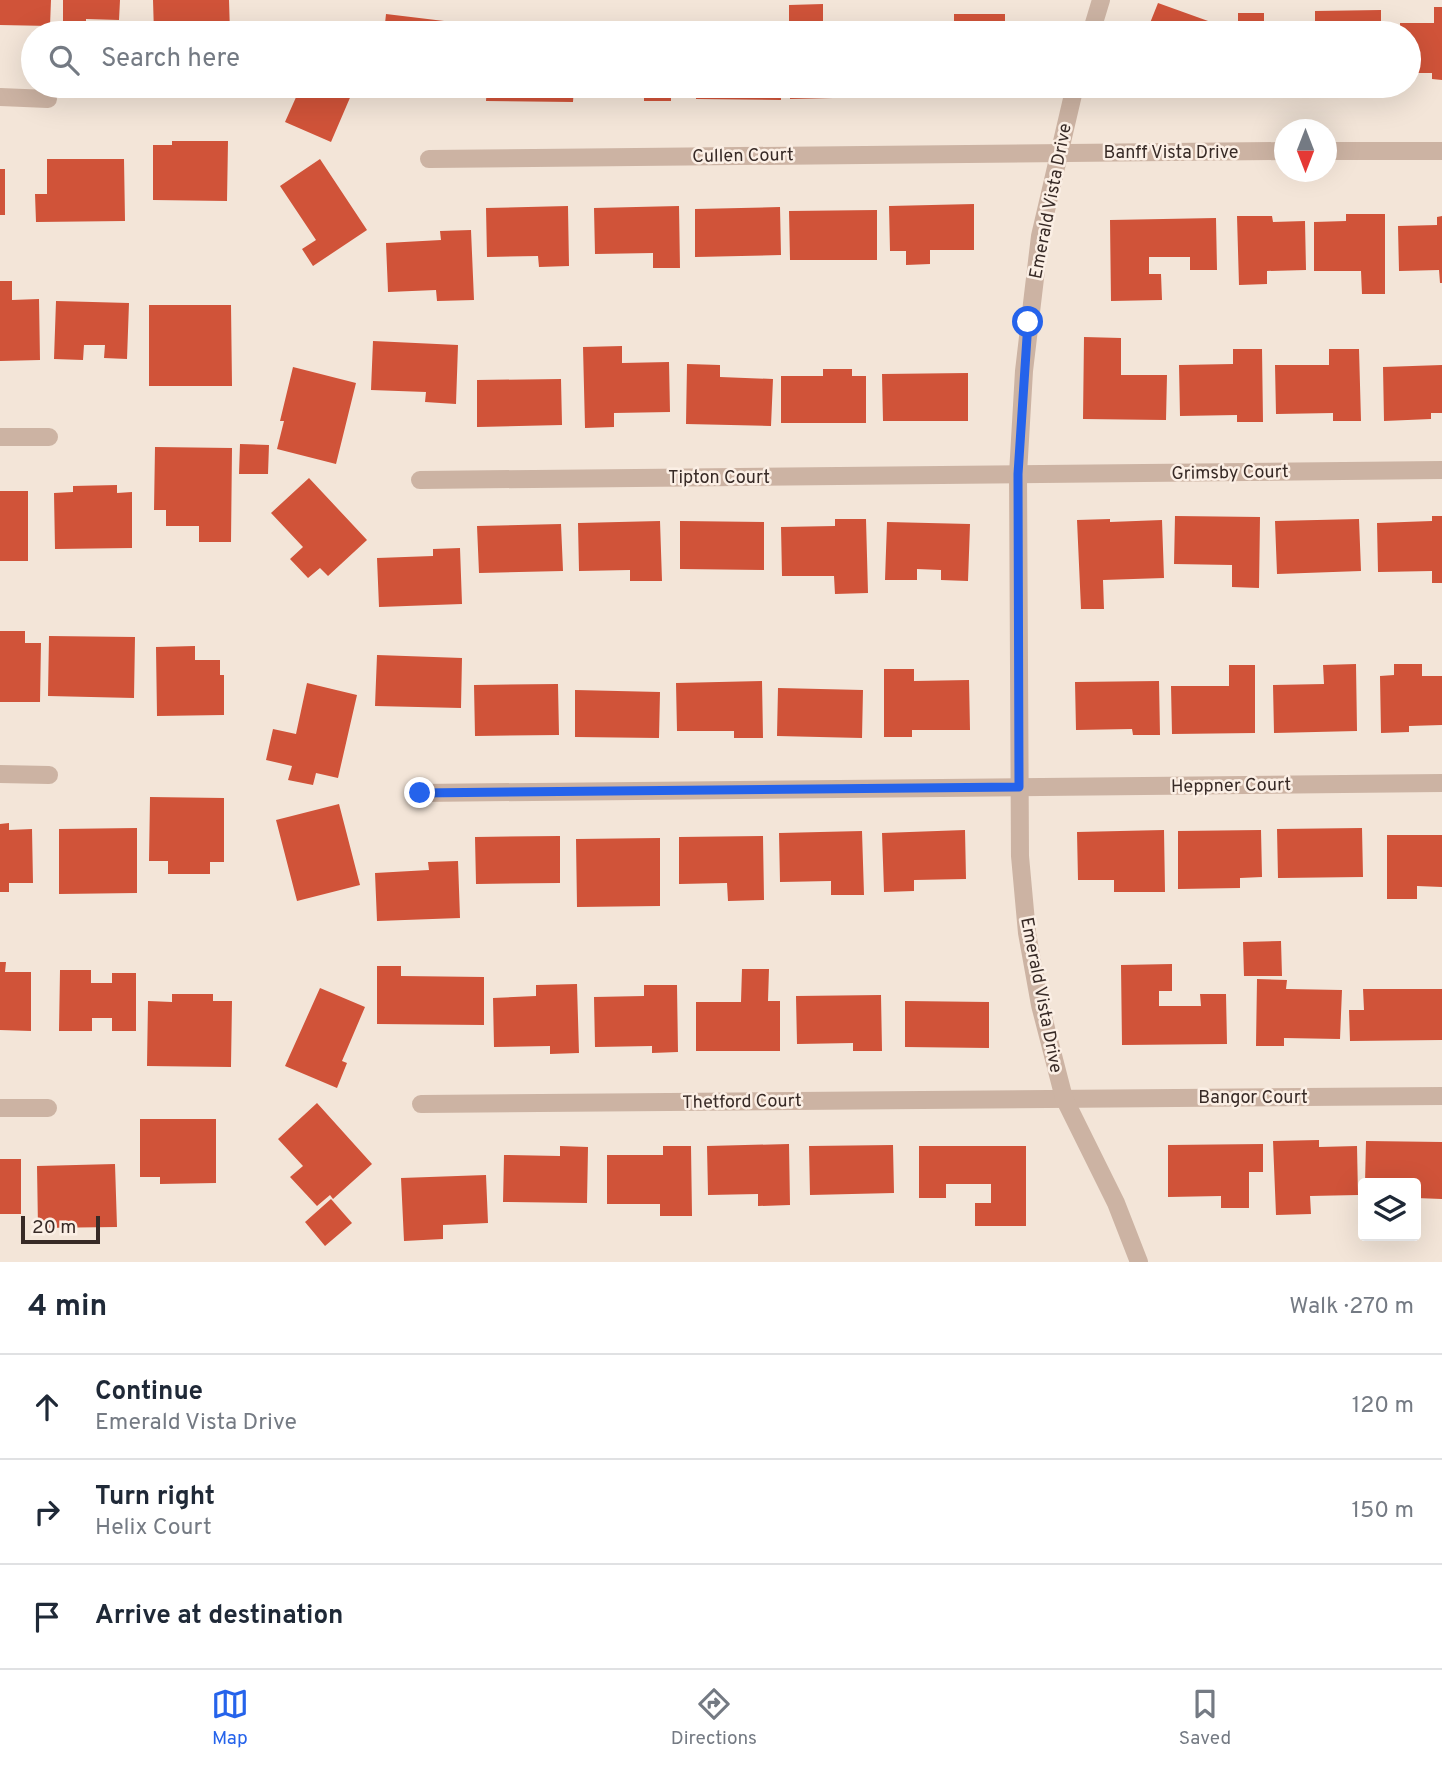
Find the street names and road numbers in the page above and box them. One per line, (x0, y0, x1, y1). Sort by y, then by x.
street label: Emerald Vista Drive (1025, 122, 1078, 281)
street label: Banff Vista Drive (1104, 142, 1238, 165)
street label: Cullen Court (692, 144, 794, 169)
street label: Grimsby Court (1171, 461, 1289, 486)
street label: Tipton Court (668, 467, 770, 490)
street label: Heppner Court (1171, 774, 1291, 799)
street label: Emerald Vista Drive (1014, 916, 1067, 1075)
street label: Bangor Court (1198, 1087, 1308, 1110)
street label: Thetford Court (682, 1090, 802, 1115)

